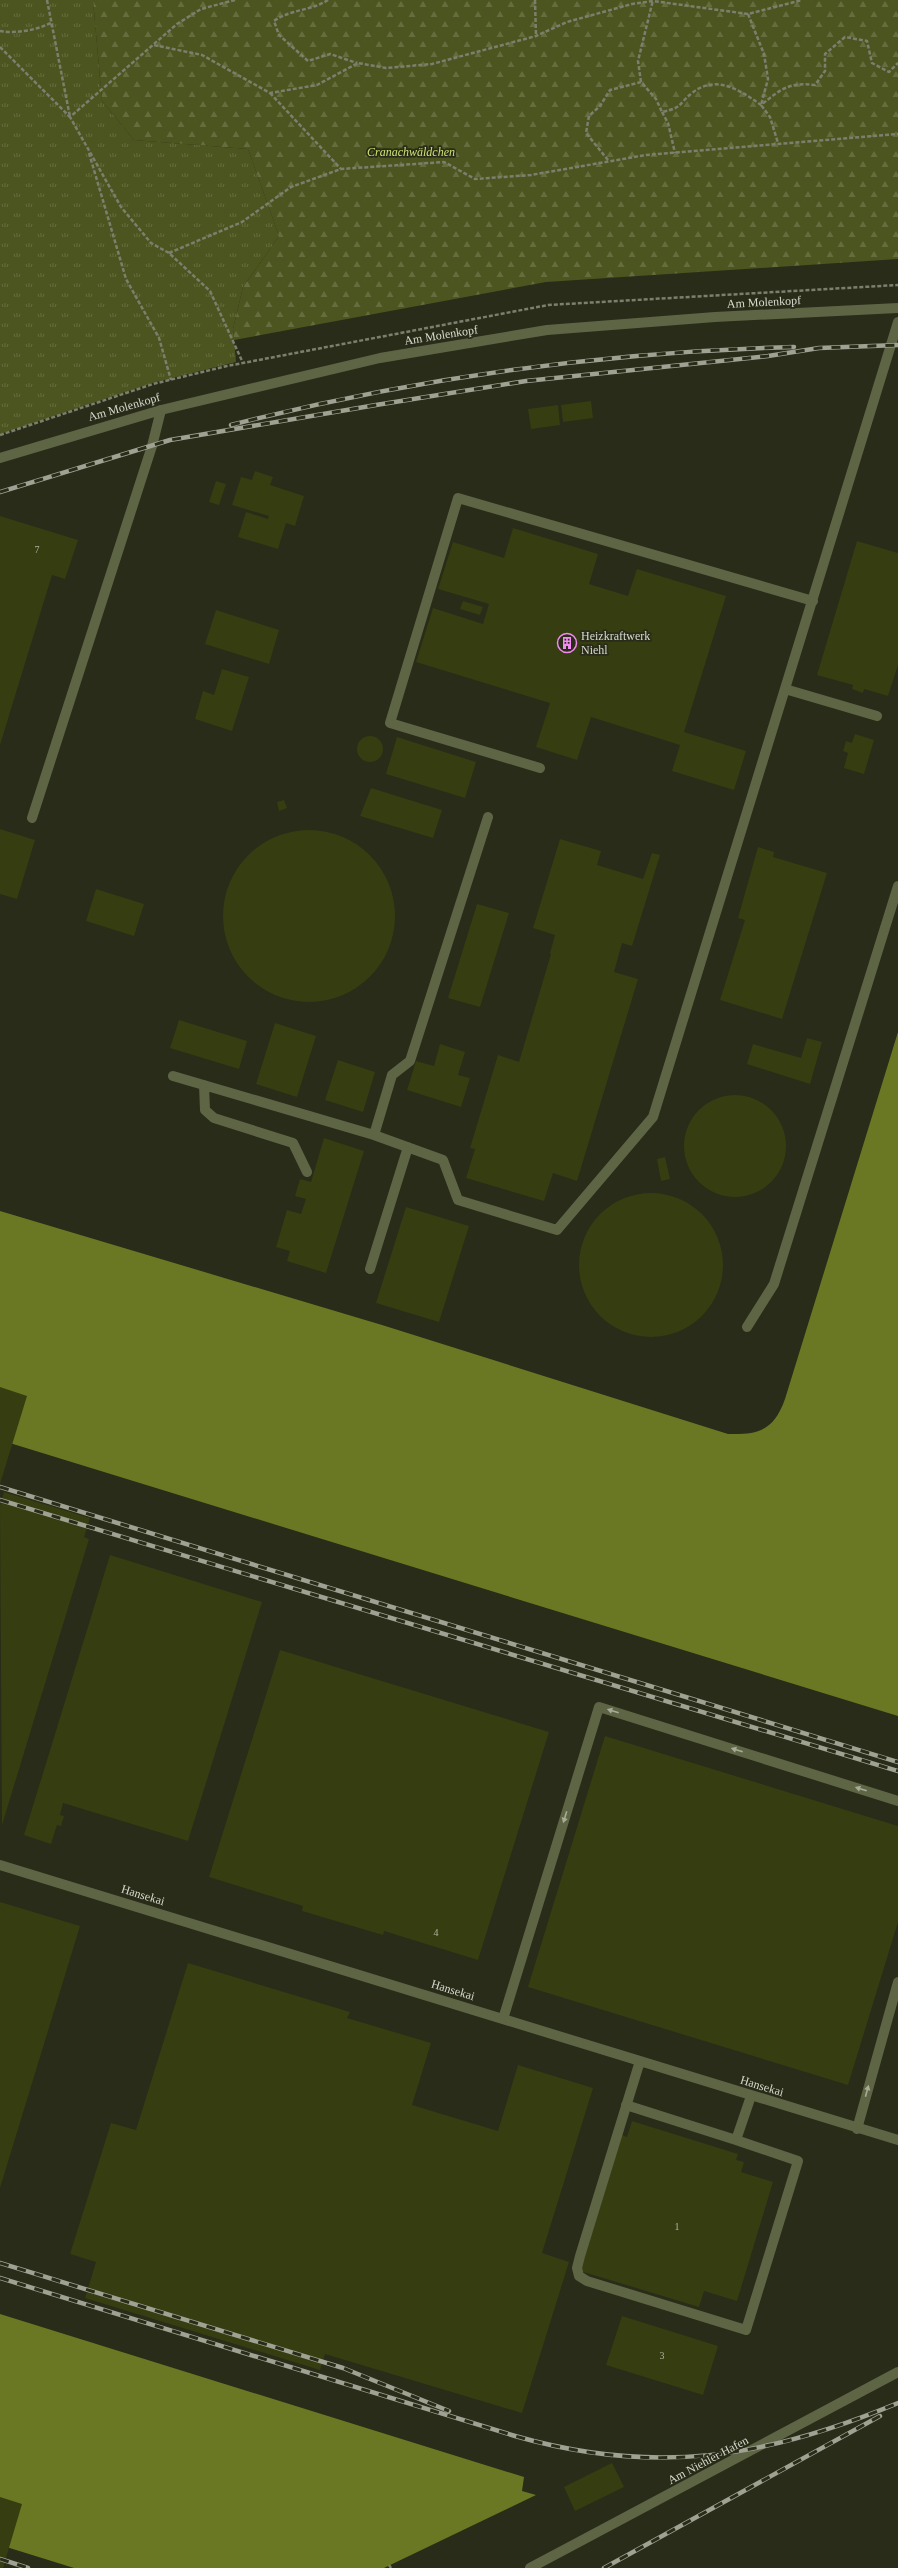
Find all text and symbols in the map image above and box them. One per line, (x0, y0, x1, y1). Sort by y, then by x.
park label: Cranachwäldchen (367, 145, 455, 159)
street label: Am Molenkopf (727, 293, 801, 311)
street label: Am Molenkopf (403, 322, 479, 348)
street label: Am Molenkopf (86, 390, 162, 424)
house number: 7 (35, 544, 40, 555)
place label: Heizkraftwerk Niehl (581, 629, 650, 657)
building icon: Heizkraftwerk Niehl (556, 632, 578, 654)
one-way arrow (607, 1708, 619, 1714)
one-way arrow (731, 1747, 743, 1753)
one-way arrow (854, 1786, 866, 1792)
one-way arrow (562, 1811, 568, 1823)
street label: Hansekai (120, 1882, 167, 1908)
house number: 4 (434, 1927, 439, 1938)
street label: Hansekai (430, 1977, 477, 2003)
street label: Hansekai (739, 2073, 786, 2099)
one-way arrow (864, 2085, 870, 2097)
house number: 1 (675, 2221, 680, 2232)
house number: 3 (660, 2350, 665, 2361)
street label: Am Niehler Hafen (665, 2433, 751, 2487)

